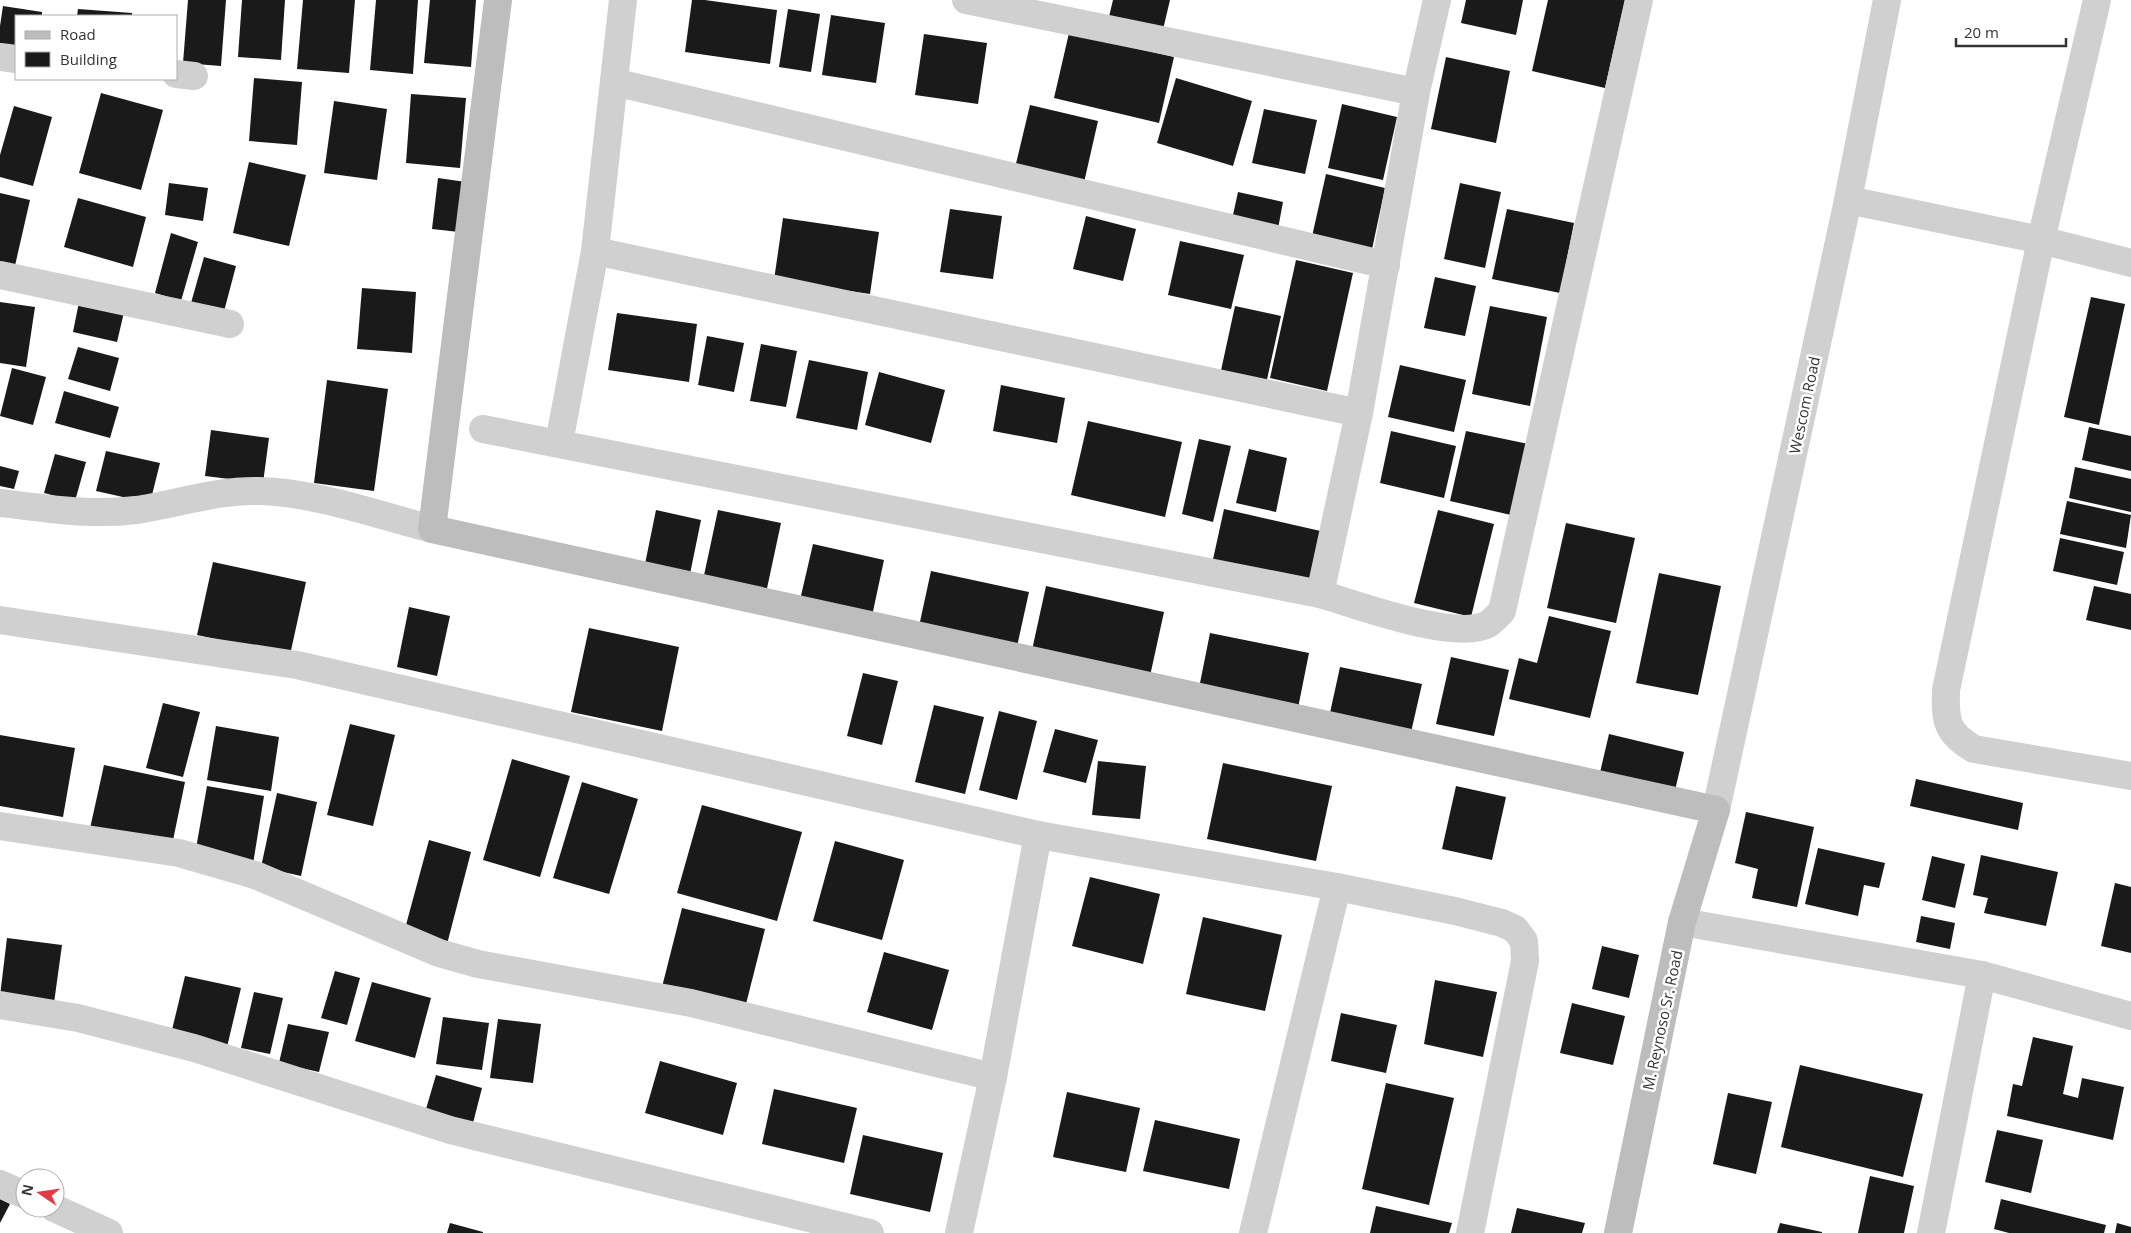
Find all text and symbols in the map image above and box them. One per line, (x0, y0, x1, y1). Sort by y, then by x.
legend (15, 15, 178, 80)
scale bar (1956, 15, 2066, 47)
text: 20 m (1964, 22, 1999, 42)
text: Road (60, 24, 96, 44)
text: Building (60, 49, 117, 69)
street label: Wescom Road (1784, 354, 1824, 456)
street label: M. Reynoso Sr. Road (1637, 948, 1687, 1092)
north arrow (15, 1168, 65, 1218)
text: N (16, 1182, 37, 1198)

